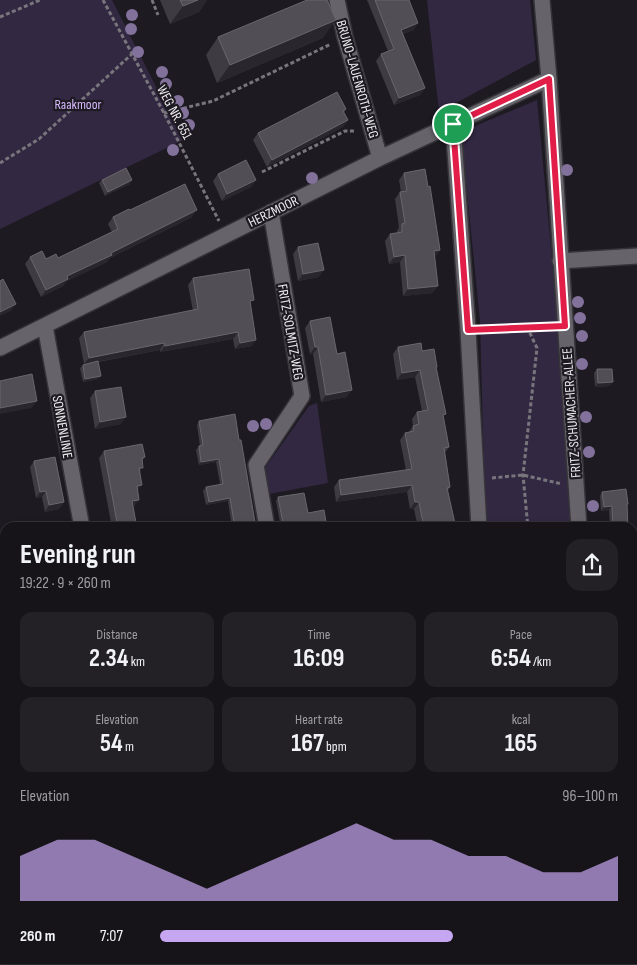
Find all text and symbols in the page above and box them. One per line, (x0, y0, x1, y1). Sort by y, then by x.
street label: BRUNO-LAUENROTH-WEG (333, 18, 383, 140)
street label: WEG NR. 651 (153, 82, 196, 142)
park label: Raakmoor (54, 96, 102, 113)
pin (432, 103, 474, 145)
icon: arrive (439, 110, 467, 138)
street label: HERZMOOR (245, 192, 302, 231)
street label: FRITZ-SOLMITZ-WEG (274, 283, 307, 381)
street label: FRITZ-SCHUMACHER-ALLEE (558, 347, 585, 478)
street label: SONNENLINIE (49, 394, 76, 460)
text: Evening run (20, 538, 136, 571)
button: share (566, 539, 618, 591)
text: 19:22 · 9 × 260 m (20, 574, 111, 593)
text: Distance (96, 626, 138, 643)
text: Time (308, 626, 330, 643)
text: Pace (510, 626, 532, 643)
text: 2.34 (89, 643, 128, 674)
text: 16:09 (294, 643, 344, 674)
text: 6:54 (491, 643, 531, 674)
text: km (128, 653, 145, 670)
text: /km (531, 653, 551, 670)
text: Elevation (95, 711, 139, 728)
text: Heart rate (295, 711, 343, 728)
text: kcal (512, 711, 530, 728)
text: 54 (100, 728, 123, 759)
text: 167 (291, 728, 324, 759)
text: 165 (505, 728, 537, 759)
text: m (123, 738, 134, 755)
text: bpm (324, 738, 347, 755)
text: Elevation (20, 787, 69, 806)
text: 96–100 m (562, 787, 618, 806)
text: 260 m (20, 927, 55, 946)
text: 7:07 (100, 927, 123, 946)

